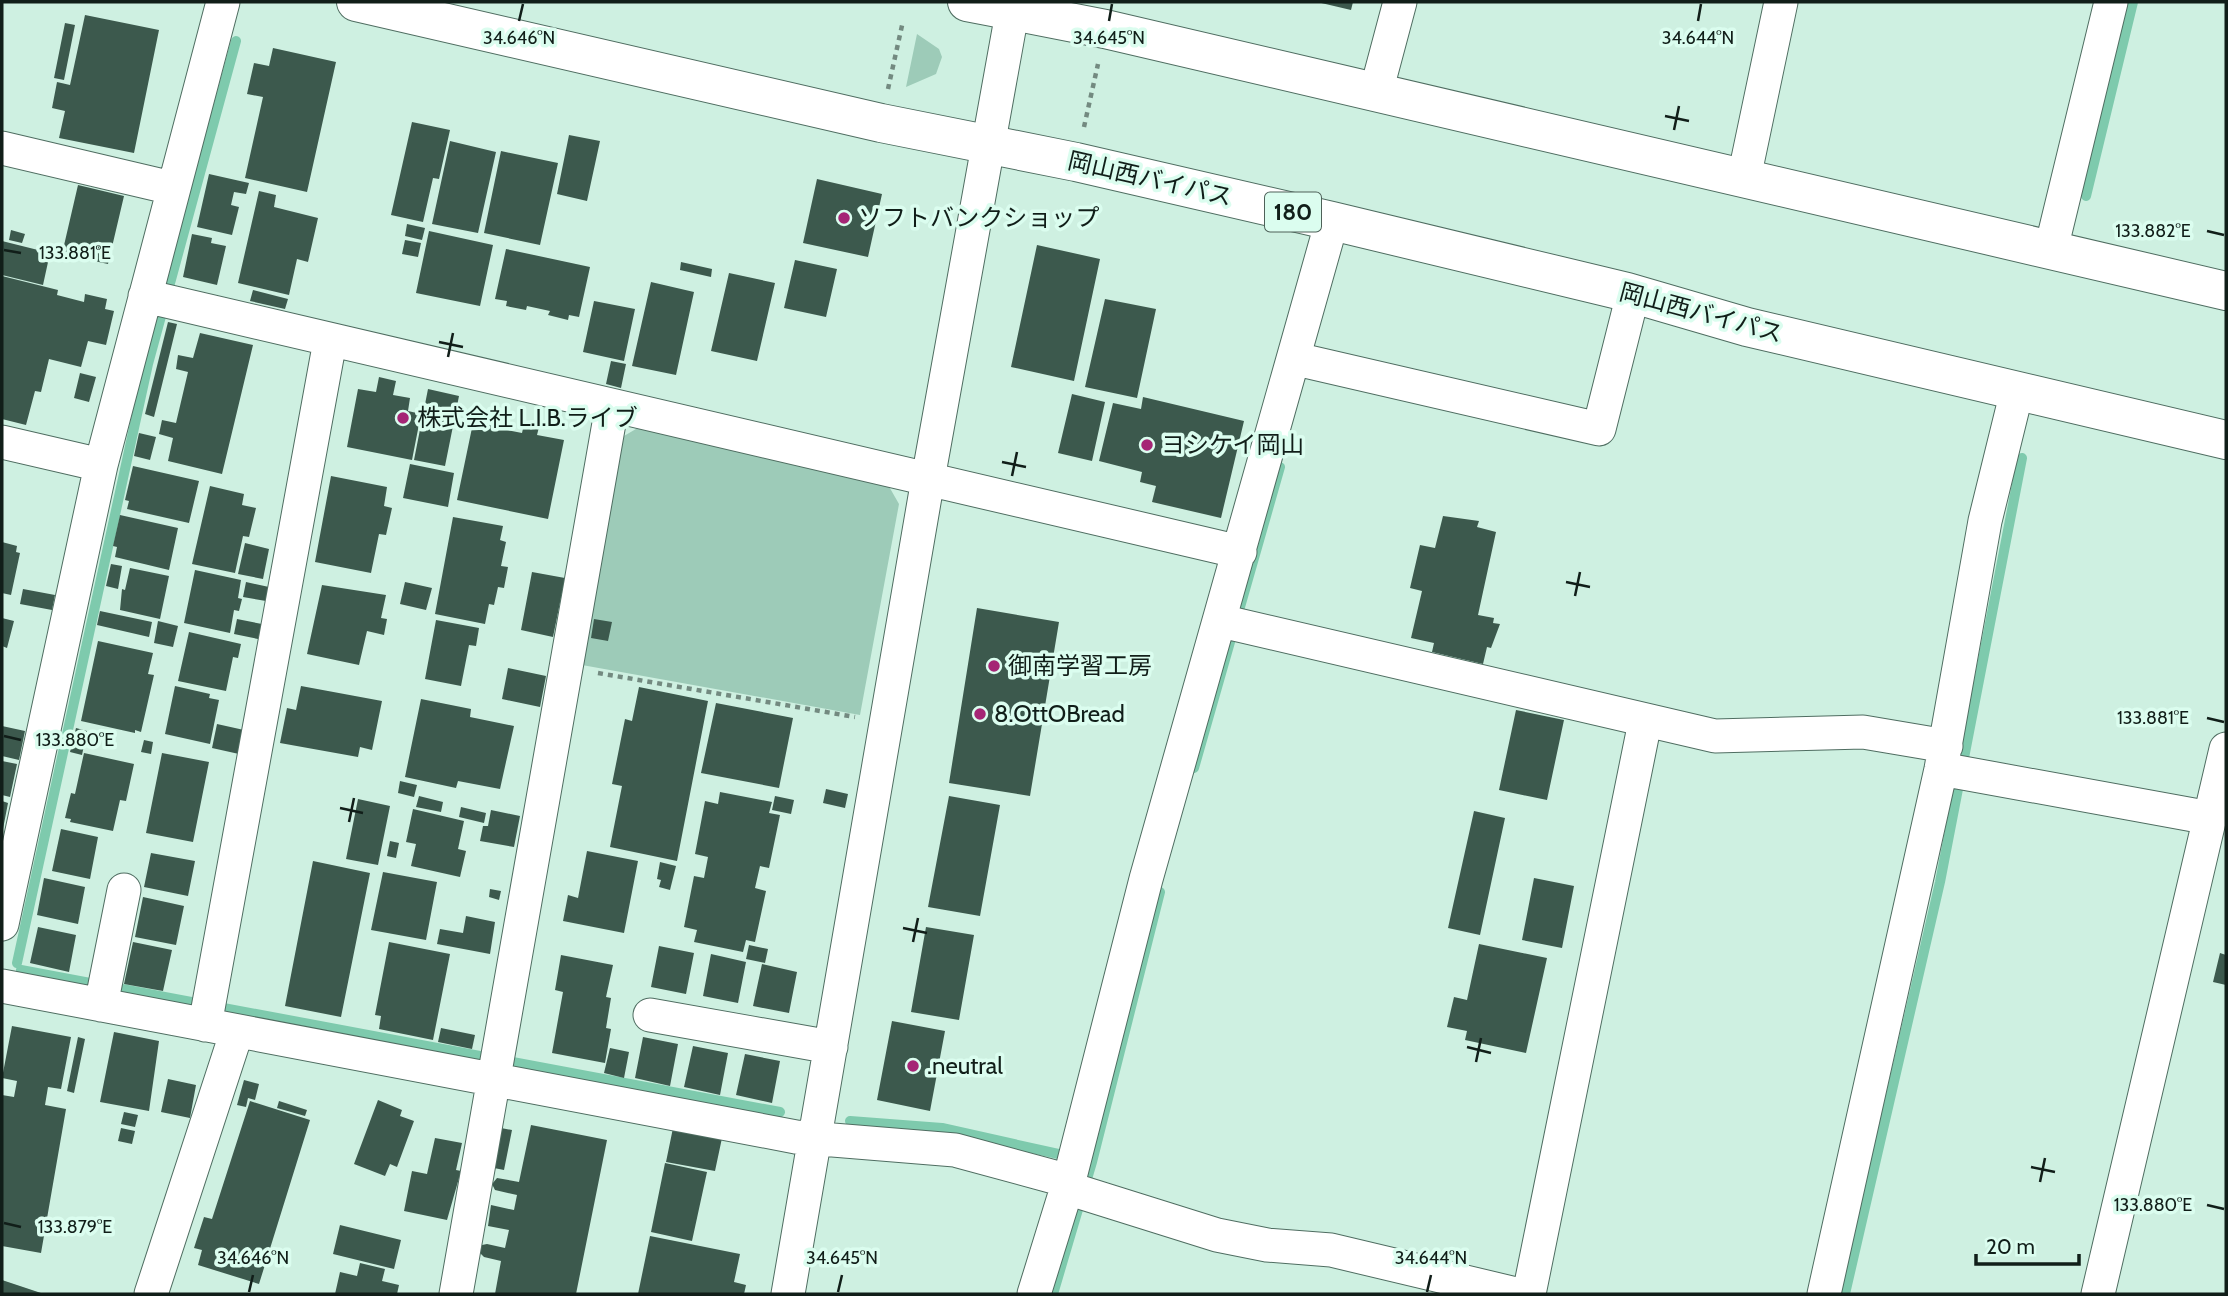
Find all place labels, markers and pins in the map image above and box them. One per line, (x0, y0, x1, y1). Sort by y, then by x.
place label: ソフトバンクショップ (858, 203, 1099, 232)
marker: ソフトバンクショップ (836, 210, 852, 226)
place label: 株式会社 L.I.B.ライブ (417, 403, 638, 432)
marker: 株式会社 L.I.B.ライブ (395, 410, 411, 426)
place label: ヨシケイ岡山 (1161, 430, 1305, 459)
marker: ヨシケイ岡山 (1139, 437, 1155, 453)
place label: 御南学習工房 (1008, 651, 1152, 680)
marker: 御南学習工房 (986, 658, 1002, 674)
place label: 8.OttOBread (994, 699, 1125, 728)
marker: 8.OttOBread (972, 706, 988, 722)
place label: .neutral (927, 1051, 1003, 1080)
marker: .neutral (905, 1058, 921, 1074)

